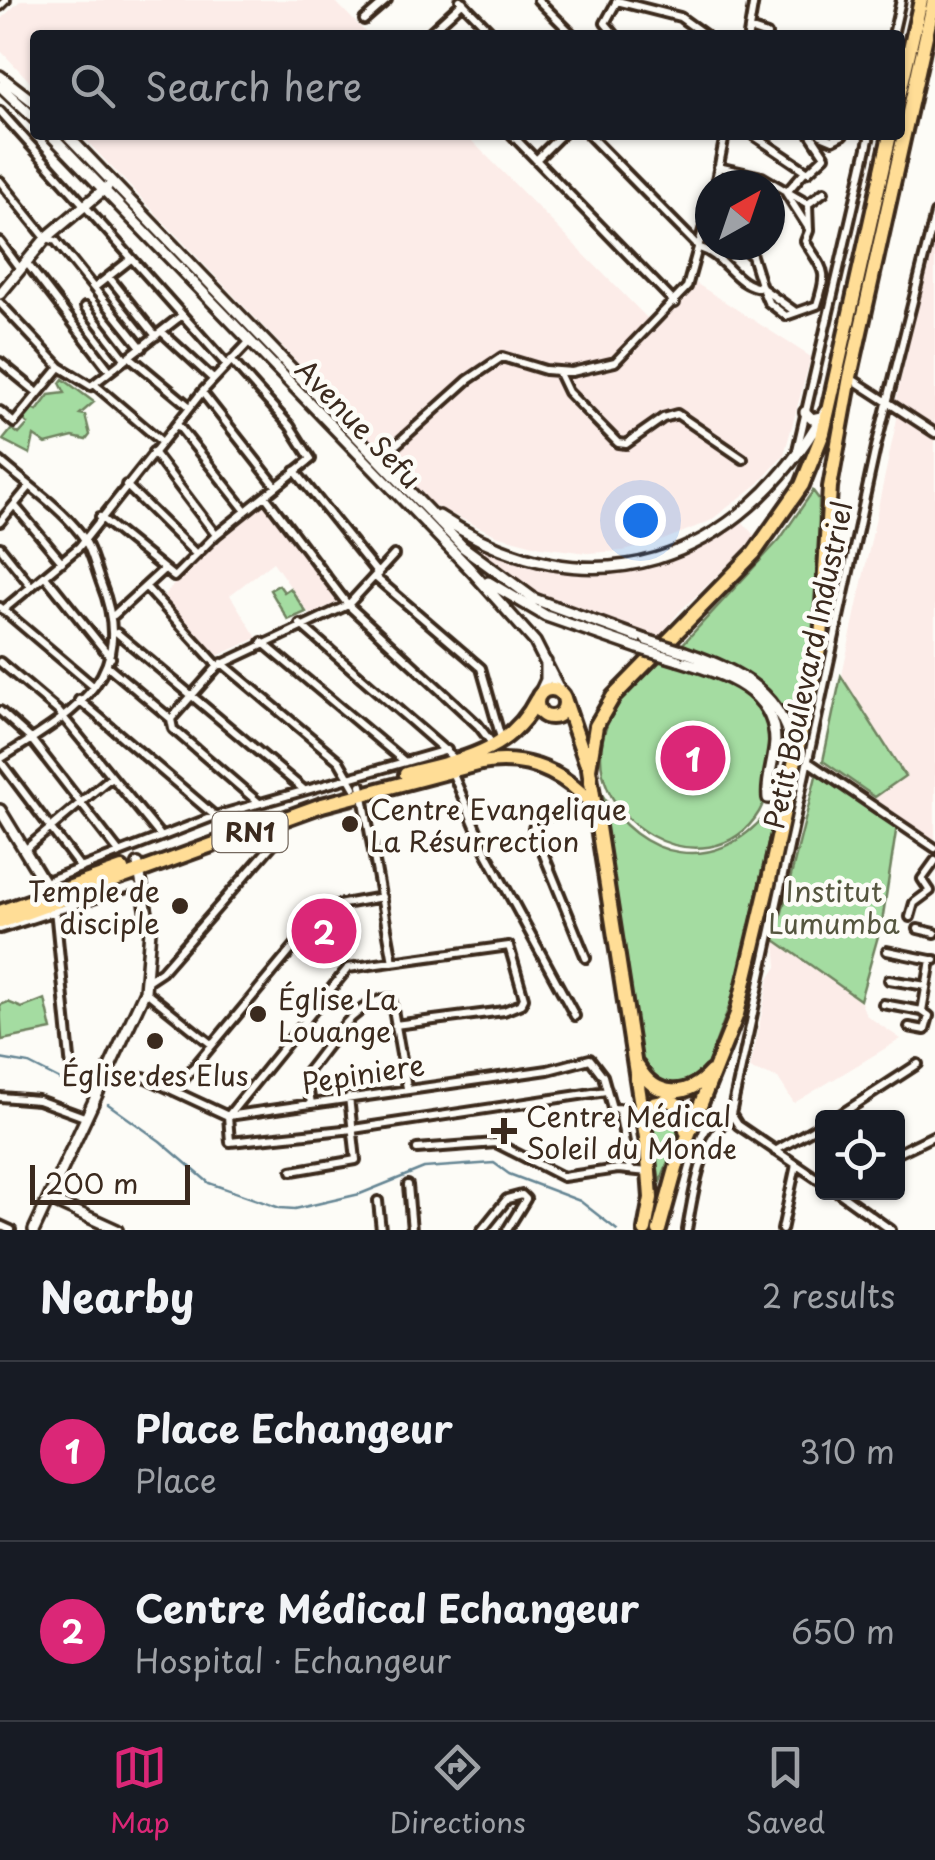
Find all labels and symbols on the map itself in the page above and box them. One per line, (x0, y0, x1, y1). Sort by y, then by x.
north arrow (695, 170, 785, 260)
street label: Avenue Sefu (286, 349, 432, 497)
your location (615, 495, 666, 546)
street label: Petit Boulevard Industriel (751, 497, 863, 833)
pin: 1 (660, 720, 726, 796)
place label: Centre Evangelique La Résurrection (370, 787, 627, 862)
road number: RN1 (212, 812, 288, 852)
marker: Centre Evangelique La Résurrection (339, 813, 361, 835)
place label: Temple de disciple (28, 869, 160, 944)
park label: Institut Lumumba (768, 869, 900, 944)
pin: 2 (292, 894, 356, 968)
marker: Temple de disciple (169, 895, 191, 917)
place label: Église La Louange (278, 977, 398, 1052)
marker: Église La Louange (247, 1003, 269, 1025)
marker: Église des Elus (144, 1030, 166, 1052)
street label: Pepiniere (299, 1042, 427, 1104)
place label: Église des Elus (62, 1053, 248, 1096)
place label: Centre Médical Soleil du Monde (526, 1094, 737, 1169)
marker: Centre Médical Soleil du Monde (491, 1118, 517, 1144)
scale bar (30, 1160, 190, 1204)

